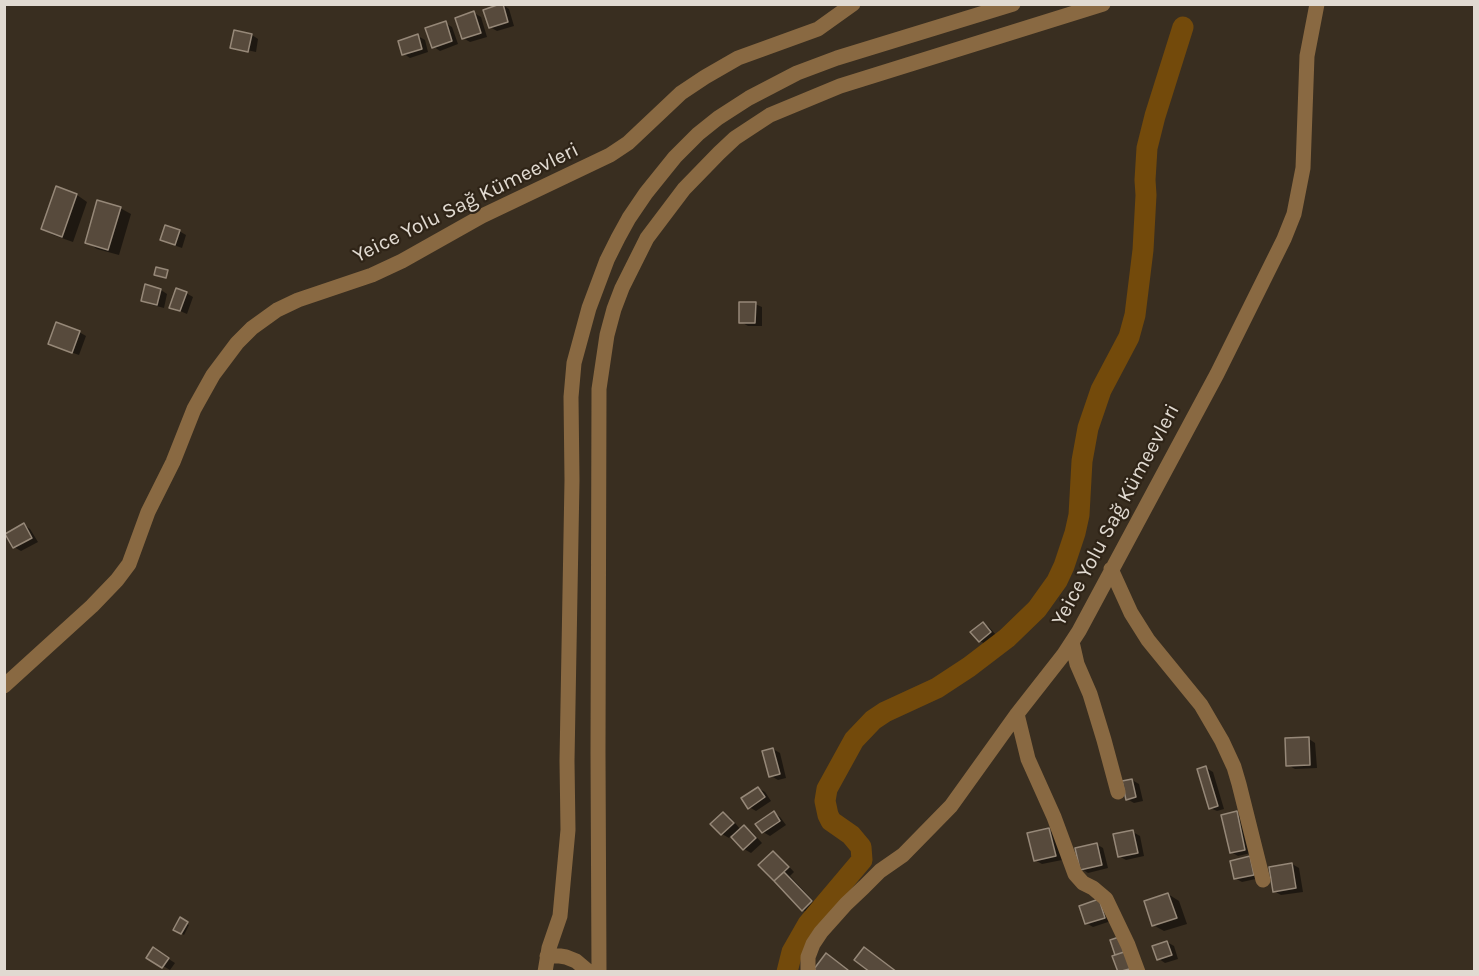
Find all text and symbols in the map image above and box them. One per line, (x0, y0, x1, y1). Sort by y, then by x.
street label: Yeice Yolu Sağ Kümeevleri (349, 137, 583, 269)
street label: Yeice Yolu Sağ Kümeevleri (1047, 400, 1185, 630)

